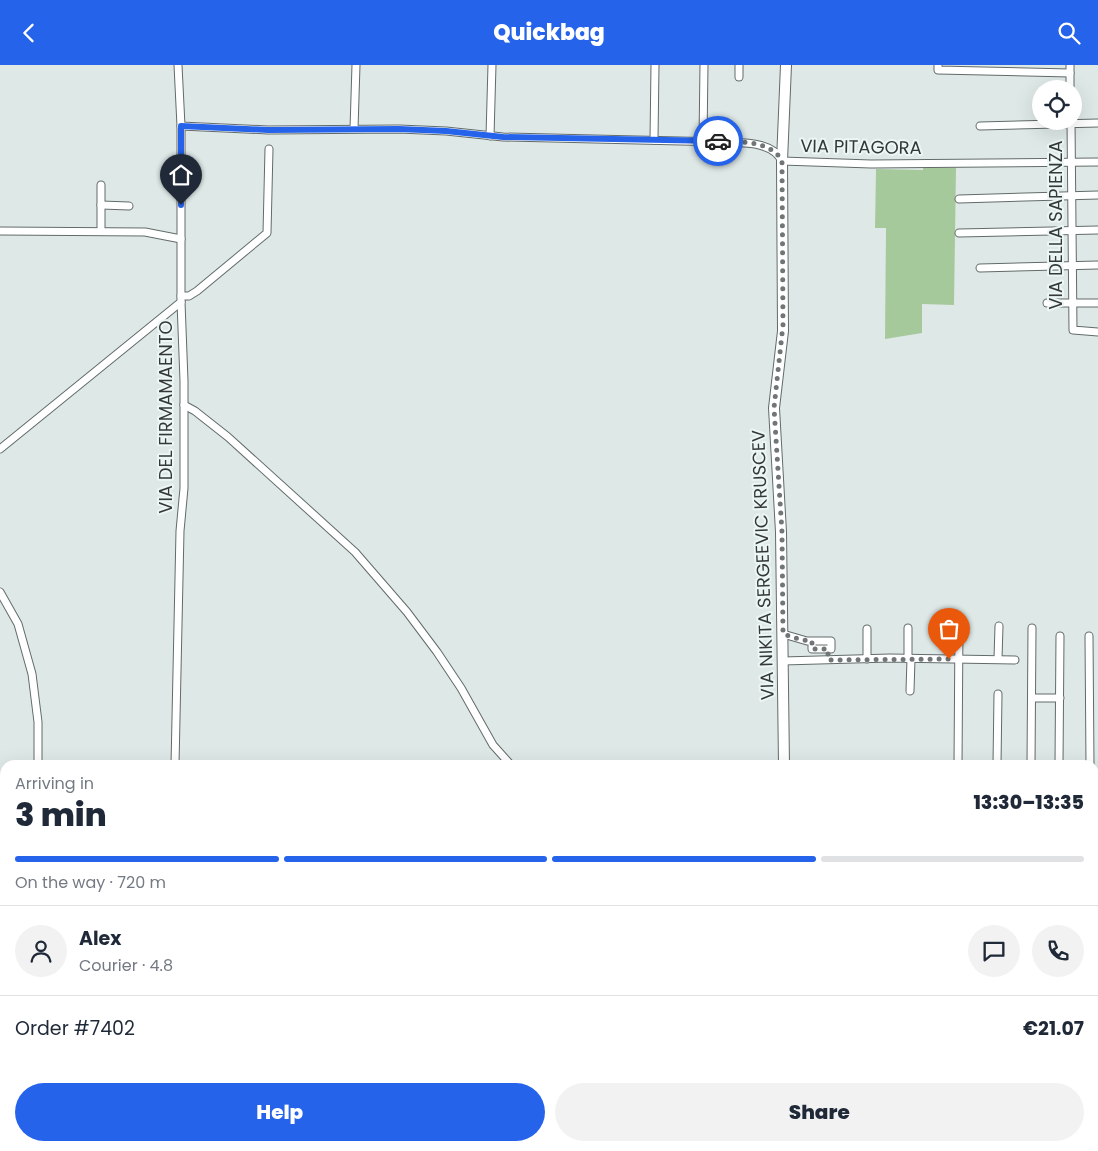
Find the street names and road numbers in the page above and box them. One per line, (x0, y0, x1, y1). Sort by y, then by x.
street label: VIA PITAGORA (800, 133, 922, 160)
street label: VIA DELLA SAPIENZA (1043, 140, 1068, 310)
street label: VIA DEL FIRMAMAENTO (153, 320, 178, 514)
street label: VIA NIKITA SERGEEVIC KRUSCEV (745, 429, 780, 701)

